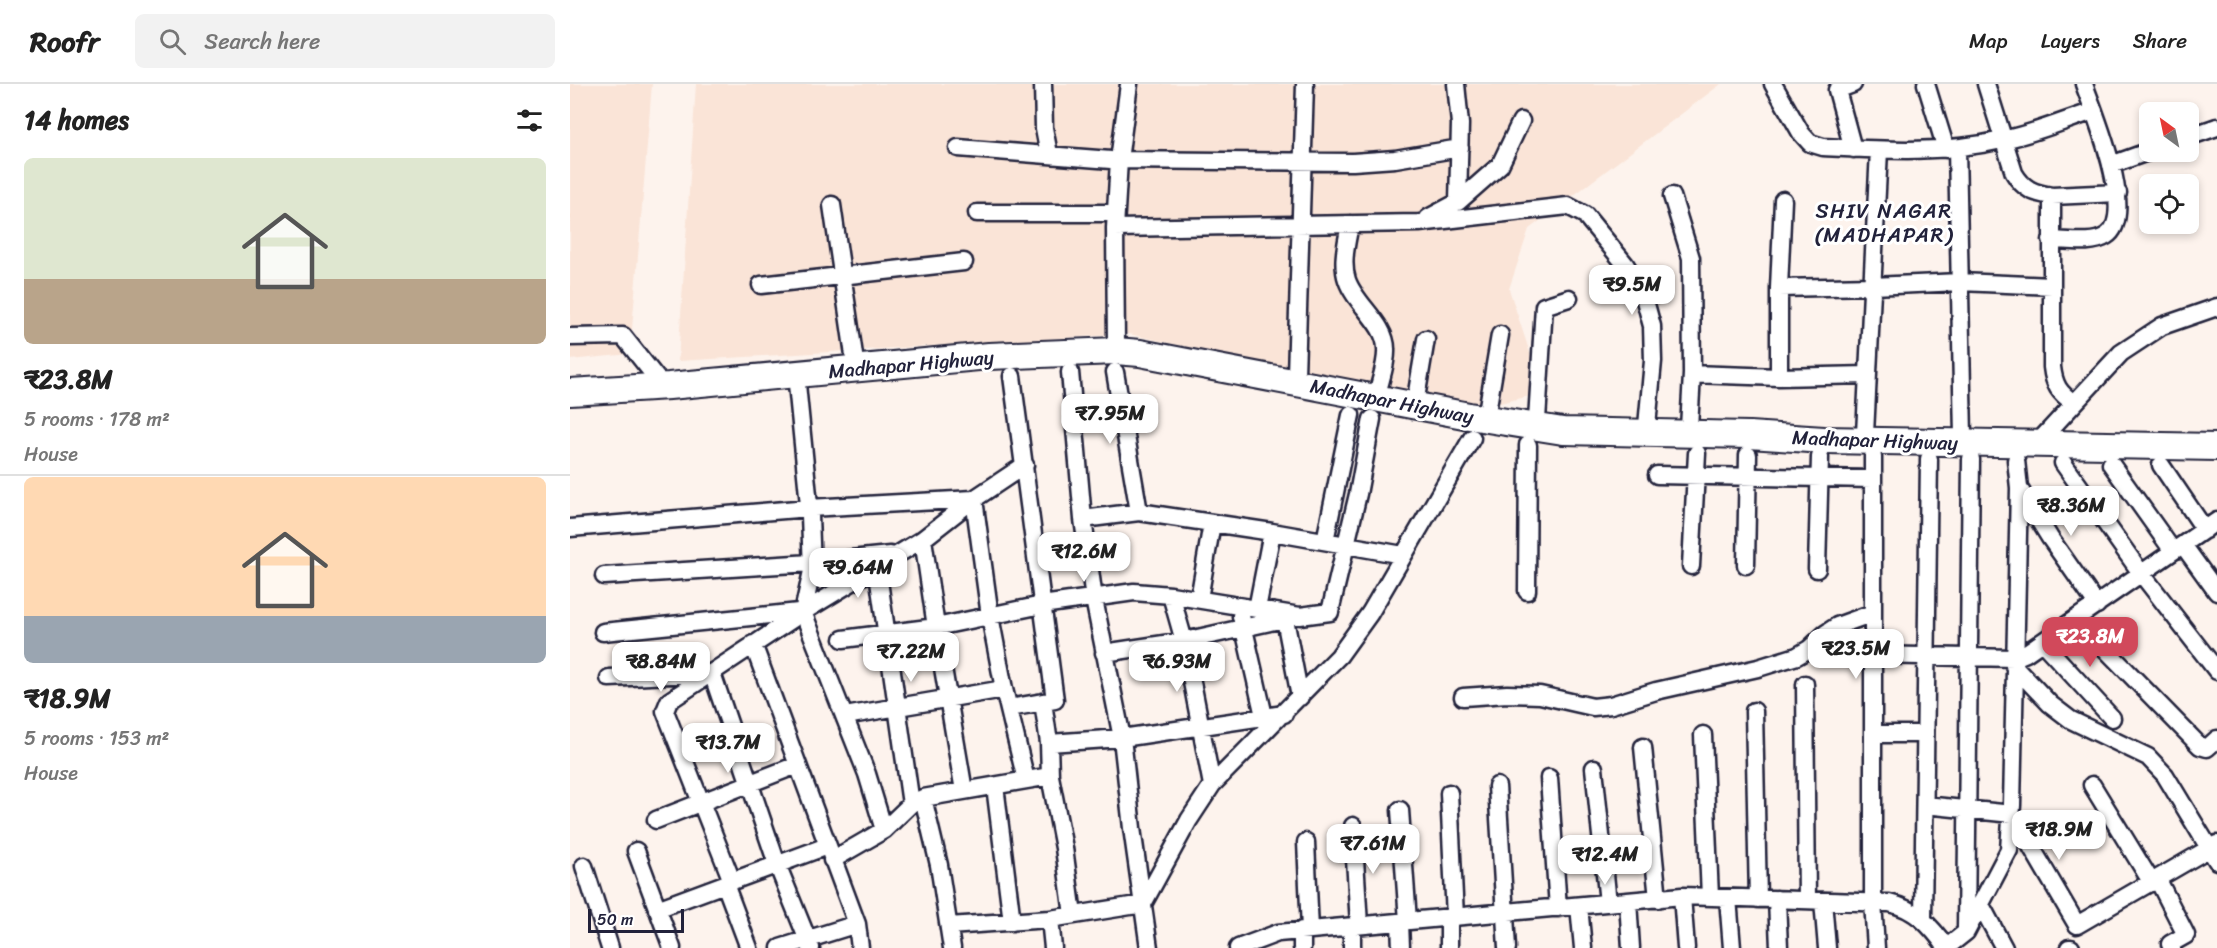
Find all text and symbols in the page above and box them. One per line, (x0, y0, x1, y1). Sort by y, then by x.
search box (135, 14, 555, 68)
text: Roofr (30, 17, 99, 66)
text: Search here (204, 22, 320, 61)
text: Map (1969, 22, 2008, 60)
text: Layers (2041, 22, 2100, 60)
text: Share (2133, 22, 2187, 60)
icon: search (156, 25, 189, 58)
text: 14 homes (24, 97, 129, 143)
north arrow (2139, 102, 2199, 162)
map controls (2139, 102, 2199, 234)
icon: filters (513, 104, 546, 137)
button: locate (2139, 174, 2199, 234)
district label: SHIV NAGAR (MADHAPAR) (1814, 192, 1954, 254)
icon: home (231, 197, 339, 305)
pin: ₹9.5M (1590, 265, 1674, 316)
text: ₹9.5M (1603, 267, 1661, 302)
street label: Madhapar Highway (827, 340, 996, 389)
text: ₹23.8M (24, 356, 113, 402)
street label: Madhapar Highway (1307, 368, 1477, 435)
pin: ₹7.95M (1061, 394, 1159, 445)
text: ₹7.95M (1075, 396, 1145, 431)
text: 5 rooms · 178 m² (24, 402, 170, 437)
street label: Madhapar Highway (1791, 420, 1959, 461)
text: House (24, 437, 78, 472)
pin: ₹8.36M (2022, 486, 2120, 537)
text: ₹8.36M (2037, 488, 2105, 523)
icon: home (231, 516, 339, 624)
pin: ₹12.6M (1035, 532, 1133, 583)
text: ₹12.6M (1051, 534, 1117, 569)
pin: ₹9.64M (809, 548, 907, 599)
text: ₹9.64M (823, 550, 893, 585)
pin: ₹23.8M (2041, 617, 2139, 668)
text: ₹23.8M (2056, 619, 2124, 654)
pin: ₹23.5M (1807, 629, 1905, 680)
text: ₹23.5M (1822, 631, 1890, 666)
pin: ₹7.22M (862, 632, 960, 683)
text: ₹7.22M (877, 634, 945, 669)
pin: ₹8.84M (612, 642, 710, 693)
pin: ₹6.93M (1128, 642, 1226, 693)
text: ₹8.84M (626, 644, 696, 679)
text: ₹6.93M (1143, 644, 1211, 679)
text: ₹18.9M (24, 675, 110, 721)
text: 5 rooms · 153 m² (24, 721, 169, 756)
pin: ₹13.7M (679, 723, 777, 774)
text: ₹13.7M (696, 725, 760, 760)
text: House (24, 756, 78, 791)
pin: ₹18.9M (2010, 810, 2108, 861)
text: ₹18.9M (2026, 812, 2092, 847)
pin: ₹7.61M (1324, 824, 1422, 875)
text: ₹7.61M (1341, 826, 1405, 861)
pin: ₹12.4M (1556, 835, 1654, 886)
text: ₹12.4M (1572, 837, 1638, 872)
text: 50 m (597, 905, 633, 934)
scale bar (588, 906, 684, 934)

